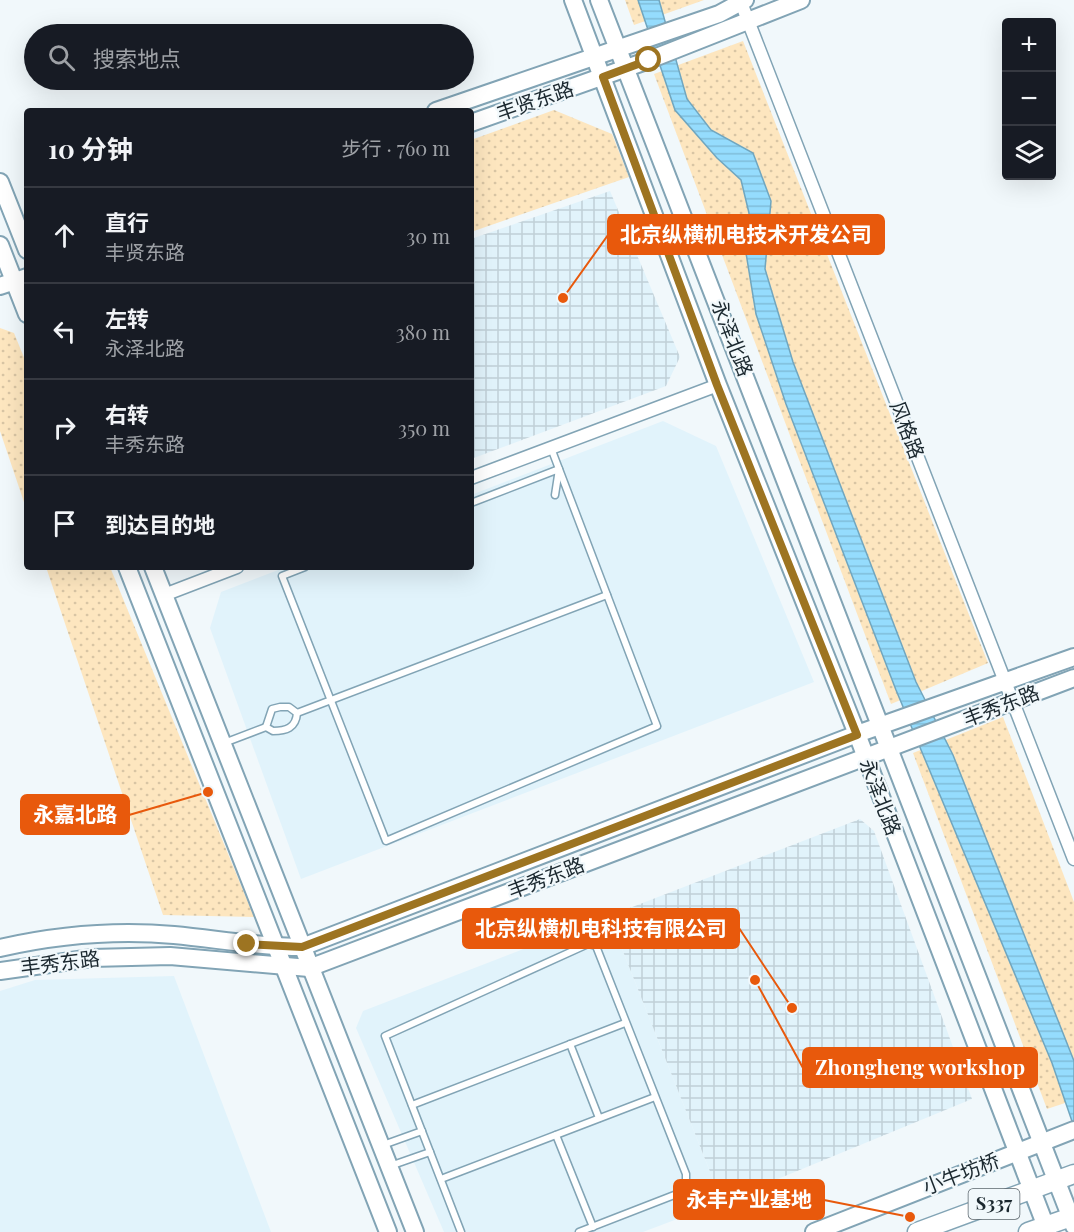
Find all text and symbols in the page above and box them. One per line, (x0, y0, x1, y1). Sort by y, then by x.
map controls (1002, 18, 1056, 180)
button: + (1002, 18, 1056, 72)
search box (24, 24, 474, 90)
icon: search (45, 41, 78, 74)
text: 搜索地点 (93, 43, 181, 73)
route start (635, 46, 661, 72)
button: − (1002, 72, 1056, 126)
street label: 丰贤东路 (492, 74, 577, 125)
button: layers (1002, 126, 1056, 180)
text: 10 分钟 (48, 131, 133, 166)
text: 步行 · 760 m (342, 134, 450, 161)
text: 直行 (105, 207, 149, 237)
callout: 北京纵横机电技术开发公司 (608, 215, 884, 254)
icon: ahead (48, 219, 81, 252)
text: 北京纵横机电技术开发公司 (620, 219, 872, 247)
text: 30 m (406, 222, 450, 249)
text: 丰贤东路 (105, 238, 185, 265)
street label: 永泽北路 (706, 295, 760, 380)
text: 左转 (105, 303, 149, 333)
icon: left (48, 315, 81, 348)
text: 380 m (396, 318, 450, 345)
text: 永泽北路 (105, 334, 185, 361)
street label: 风格路 (885, 397, 932, 462)
text: 右转 (105, 399, 149, 429)
icon: right (48, 411, 81, 444)
text: 350 m (398, 414, 450, 441)
text: 丰秀东路 (105, 430, 185, 457)
icon: arrive (48, 507, 81, 540)
text: 到达目的地 (105, 509, 215, 539)
street label: 丰秀东路 (958, 678, 1043, 732)
street label: 永泽北路 (854, 754, 908, 839)
callout: 永嘉北路 (21, 795, 129, 834)
text: 永嘉北路 (33, 799, 117, 827)
street label: 丰秀东路 (503, 850, 588, 904)
callout: 北京纵横机电科技有限公司 (463, 909, 739, 948)
text: 北京纵横机电科技有限公司 (475, 913, 727, 941)
route end (233, 930, 259, 956)
street label: 丰秀东路 (18, 943, 101, 980)
callout: Zhongheng workshop (803, 1048, 1037, 1087)
text: Zhongheng workshop (815, 1052, 1025, 1080)
street label: 小牛坊桥 (918, 1146, 1003, 1200)
callout: 永丰产业基地 (674, 1180, 824, 1219)
text: 永丰产业基地 (686, 1184, 812, 1212)
road number: S337 (968, 1189, 1020, 1219)

